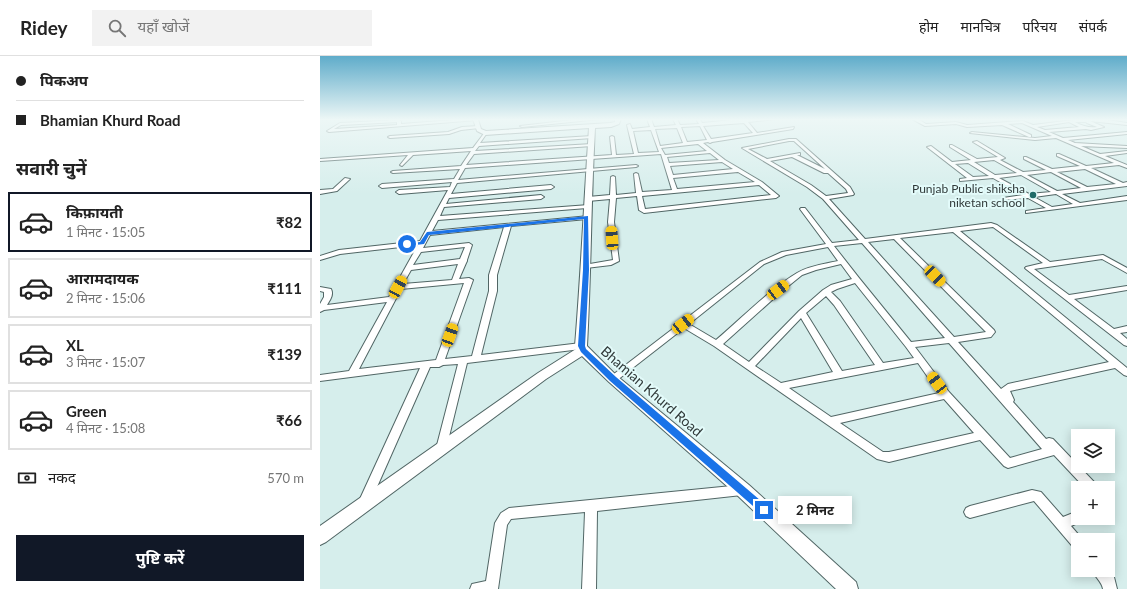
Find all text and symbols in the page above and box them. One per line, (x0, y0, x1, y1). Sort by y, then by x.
search box (92, 10, 372, 46)
text: Ridey (20, 16, 68, 39)
icon: search (106, 17, 128, 39)
text: यहाँ खोजें (138, 17, 189, 35)
text: होम (919, 18, 938, 35)
text: मानचित्र (960, 18, 1001, 35)
text: परिचय (1023, 18, 1057, 35)
text: संपर्क (1079, 18, 1107, 35)
text: पिकअप (40, 71, 88, 89)
text: Bhamian Khurd Road (40, 111, 181, 129)
text: सवारी चुनें (16, 157, 87, 179)
place label: Punjab Public shiksha niketan school (912, 181, 1025, 210)
marker: Punjab Public shiksha niketan school (1028, 190, 1038, 200)
text: किफ़ायती (66, 203, 123, 221)
icon: car (18, 204, 54, 240)
text: ₹82 (276, 213, 302, 231)
text: 1 मिनट · 15:05 (66, 224, 145, 240)
car (605, 226, 619, 250)
route start (398, 235, 416, 253)
car (922, 263, 948, 289)
text: आरामदायक (66, 269, 139, 287)
icon: car (18, 270, 54, 306)
car (387, 274, 409, 300)
car (765, 278, 791, 302)
text: ₹111 (267, 279, 302, 297)
text: 2 मिनट · 15:06 (66, 290, 145, 306)
car (670, 312, 696, 336)
car (440, 322, 460, 348)
icon: car (18, 336, 54, 372)
text: XL (66, 336, 84, 354)
street label: Bhamian Khurd Road (598, 342, 706, 440)
text: ₹139 (267, 345, 302, 363)
text: 3 मिनट · 15:07 (66, 354, 145, 370)
car (925, 370, 949, 396)
icon: car (18, 402, 54, 438)
text: Green (66, 402, 107, 420)
text: ₹66 (276, 411, 302, 429)
text: 4 मिनट · 15:08 (66, 420, 145, 436)
map controls (1071, 429, 1115, 577)
button: layers (1071, 429, 1115, 473)
icon: cash (16, 467, 38, 489)
text: नकद (48, 468, 76, 486)
text: 570 m (267, 470, 304, 486)
button: + (1071, 481, 1115, 525)
callout: 2 मिनट (778, 496, 852, 524)
route end (755, 501, 773, 519)
text: 2 मिनट (796, 502, 834, 518)
button: − (1071, 533, 1115, 577)
button: पुष्टि करें (16, 535, 304, 581)

